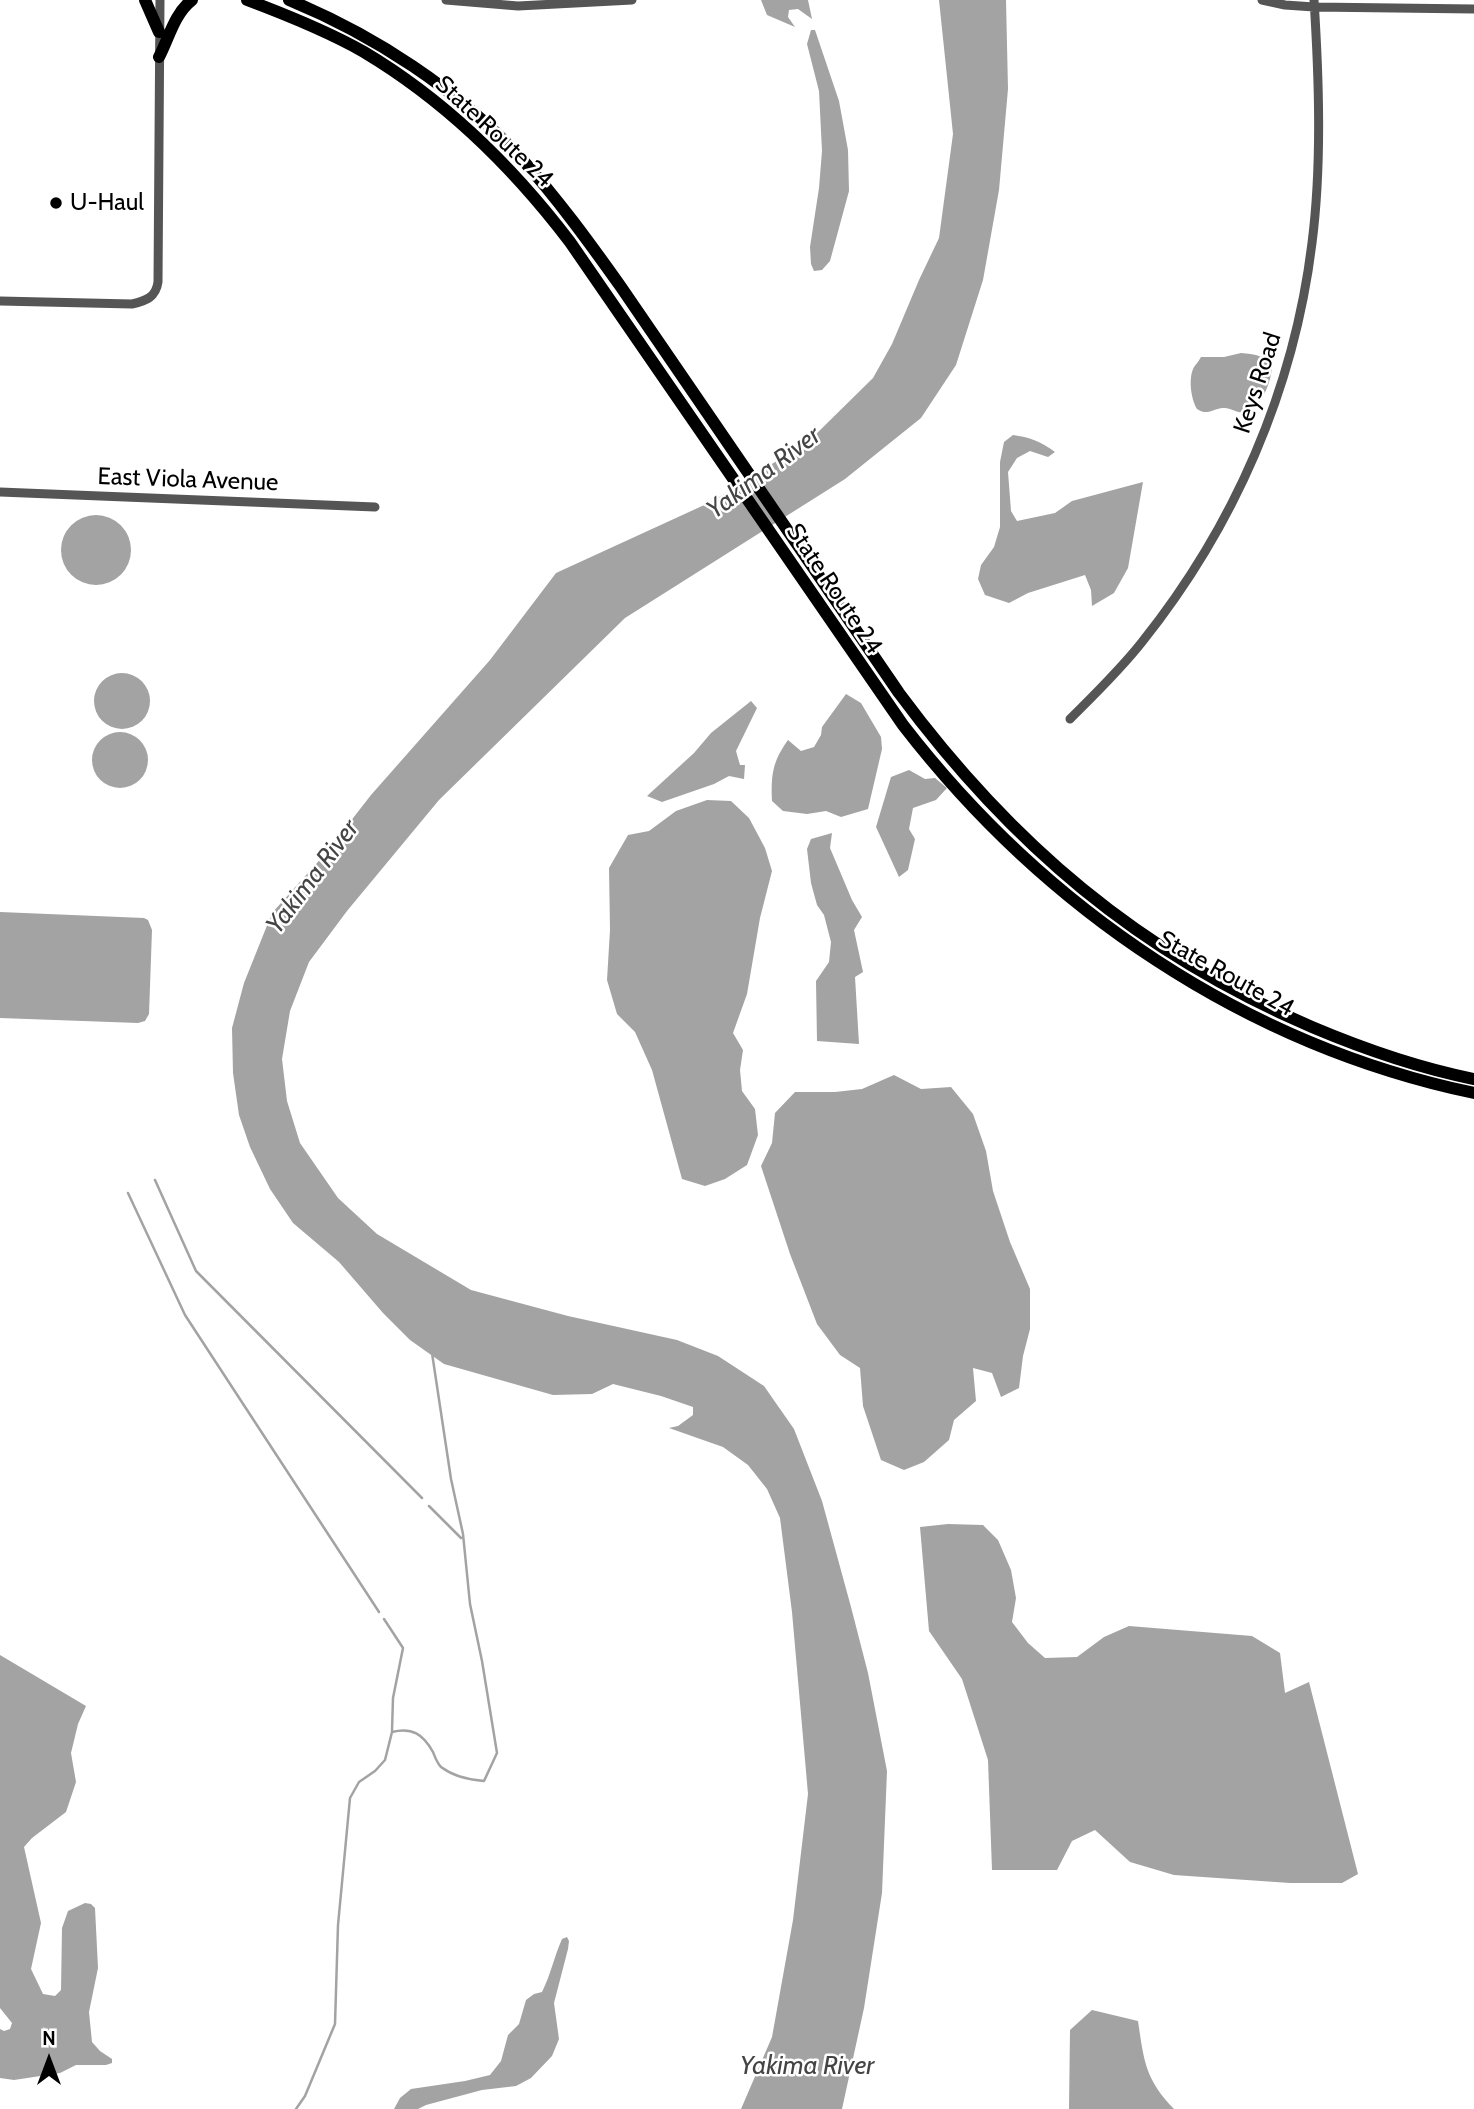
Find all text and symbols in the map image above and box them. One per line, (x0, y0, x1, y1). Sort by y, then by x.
street label: State Route 24 (429, 70, 559, 194)
place label: U-Haul (70, 189, 144, 217)
marker: U-Haul (48, 195, 64, 211)
street label: Keys Road (1228, 329, 1288, 437)
water label: Yakima River (701, 420, 827, 526)
street label: East Viola Avenue (97, 462, 279, 498)
street label: State Route 24 (780, 519, 888, 659)
water label: Yakima River (260, 814, 366, 940)
street label: State Route 24 (1153, 925, 1299, 1023)
north arrow (14, 2025, 84, 2095)
text: N (42, 2027, 56, 2050)
water label: Yakima River (740, 2050, 874, 2082)

